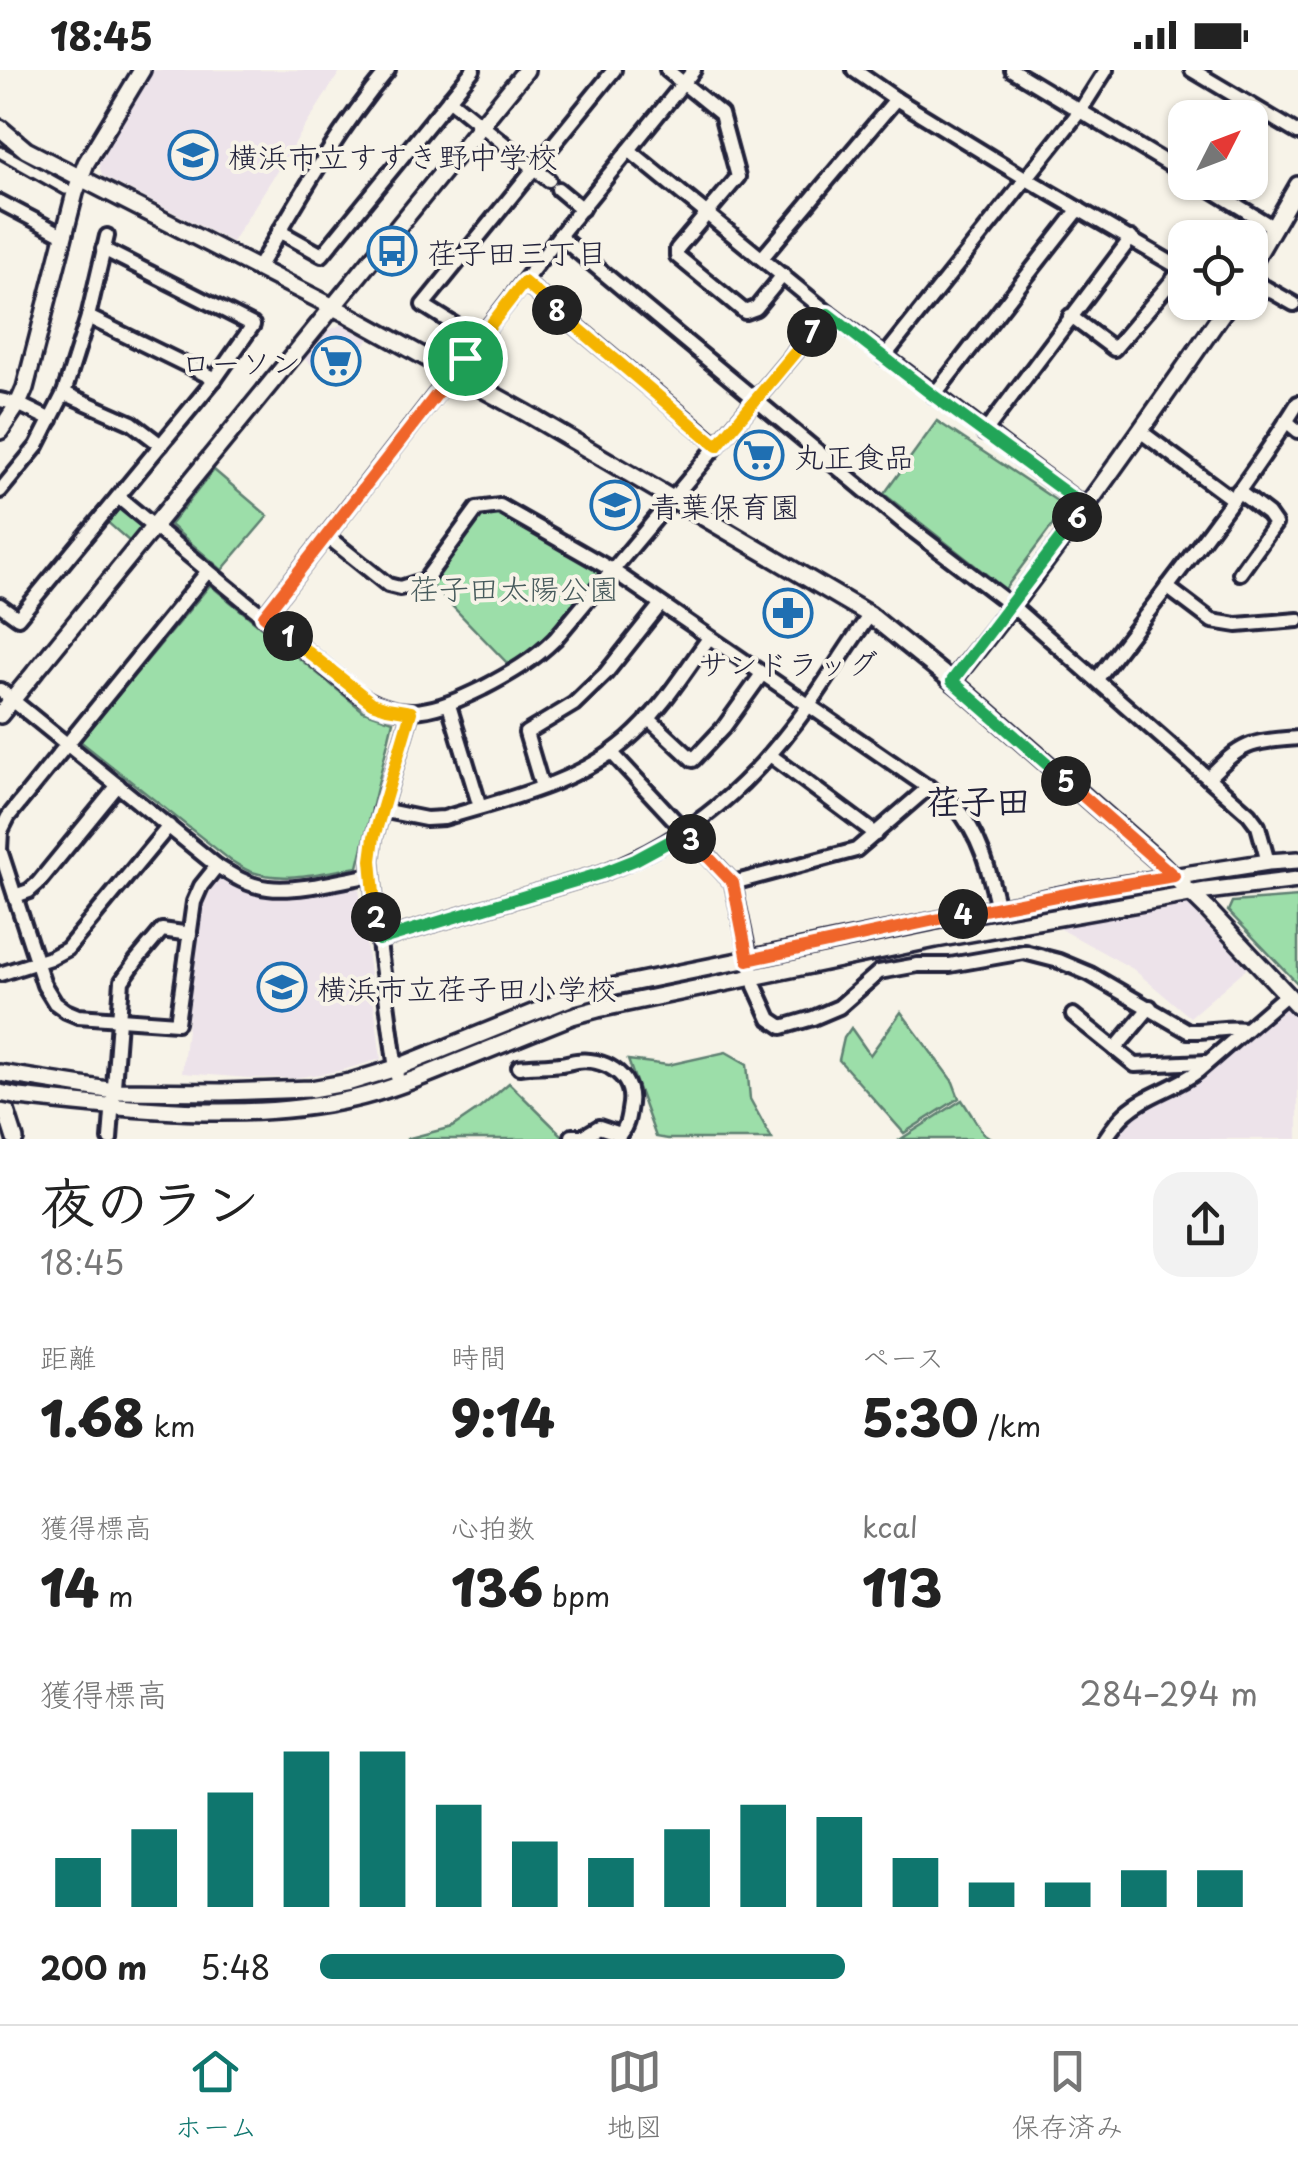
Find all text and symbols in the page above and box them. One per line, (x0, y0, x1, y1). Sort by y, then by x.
text: 18:45 (50, 7, 153, 64)
north arrow (1168, 100, 1268, 200)
map controls (1168, 100, 1268, 320)
school or university icon: 横浜市立すすき野中学校 (167, 129, 219, 181)
place label: 横浜市立すすき野中学校 (228, 133, 558, 178)
button: locate (1168, 220, 1268, 320)
bus stop icon: 荏子田三丁目 (366, 225, 418, 277)
place label: 荏子田三丁目 (427, 229, 607, 274)
pin: 8 (532, 285, 582, 335)
text: 8 (548, 288, 566, 331)
pin: 7 (787, 307, 837, 357)
text: 7 (804, 310, 820, 353)
pin (423, 316, 508, 401)
icon: arrive (438, 331, 493, 386)
supermarket icon: ローソン (310, 335, 362, 387)
place label: ローソン (181, 339, 301, 384)
supermarket icon: 丸正食品 (733, 429, 785, 481)
place label: 丸正食品 (794, 433, 914, 478)
school or university icon: 青葉保育園 (589, 479, 641, 531)
place label: 青葉保育園 (650, 483, 800, 528)
pin: 6 (1052, 492, 1102, 542)
text: 6 (1067, 495, 1087, 538)
park label: 荏子田太陽公園 (409, 565, 619, 610)
pharmacy icon: サンドラッグ (762, 587, 814, 639)
pin: 1 (263, 611, 313, 661)
text: 1 (281, 614, 295, 657)
place label: サンドラッグ (698, 640, 878, 685)
pin: 5 (1041, 756, 1091, 806)
text: 5 (1057, 759, 1075, 802)
district label: 荏子田 (925, 773, 1031, 826)
pin: 3 (666, 814, 716, 864)
text: 3 (682, 817, 700, 860)
pin: 4 (938, 889, 988, 939)
pin: 2 (351, 892, 401, 942)
text: 4 (953, 892, 973, 935)
text: 2 (366, 895, 386, 938)
school or university icon: 横浜市立荏子田小学校 (256, 961, 308, 1013)
place label: 横浜市立荏子田小学校 (317, 965, 617, 1010)
text: 夜のラン (40, 1159, 260, 1242)
button: share (1153, 1172, 1258, 1277)
text: 18:45 (40, 1238, 124, 1286)
text: 距離 (40, 1335, 96, 1378)
text: 時間 (451, 1335, 507, 1378)
text: ペース (862, 1335, 944, 1378)
text: 1.68 (40, 1378, 144, 1454)
text: 9:14 (451, 1378, 555, 1454)
text: 5:30 (862, 1378, 979, 1454)
text: km (144, 1404, 196, 1447)
text: /km (979, 1404, 1041, 1447)
text: 獲得標高 (40, 1505, 152, 1548)
text: 心拍数 (451, 1505, 535, 1548)
text: kcal (862, 1505, 918, 1548)
text: 14 (40, 1548, 99, 1624)
text: 136 (451, 1548, 543, 1624)
text: 113 (862, 1548, 942, 1624)
text: m (99, 1574, 134, 1617)
text: bpm (543, 1574, 610, 1617)
text: 獲得標高 (40, 1669, 168, 1717)
text: 284–294 m (1079, 1669, 1258, 1717)
text: 200 m (40, 1943, 147, 1991)
text: 5:48 (200, 1943, 271, 1991)
tab: ホーム (175, 2044, 257, 2147)
tab: 地図 (606, 2044, 662, 2147)
tab: 保存済み (1011, 2044, 1123, 2147)

